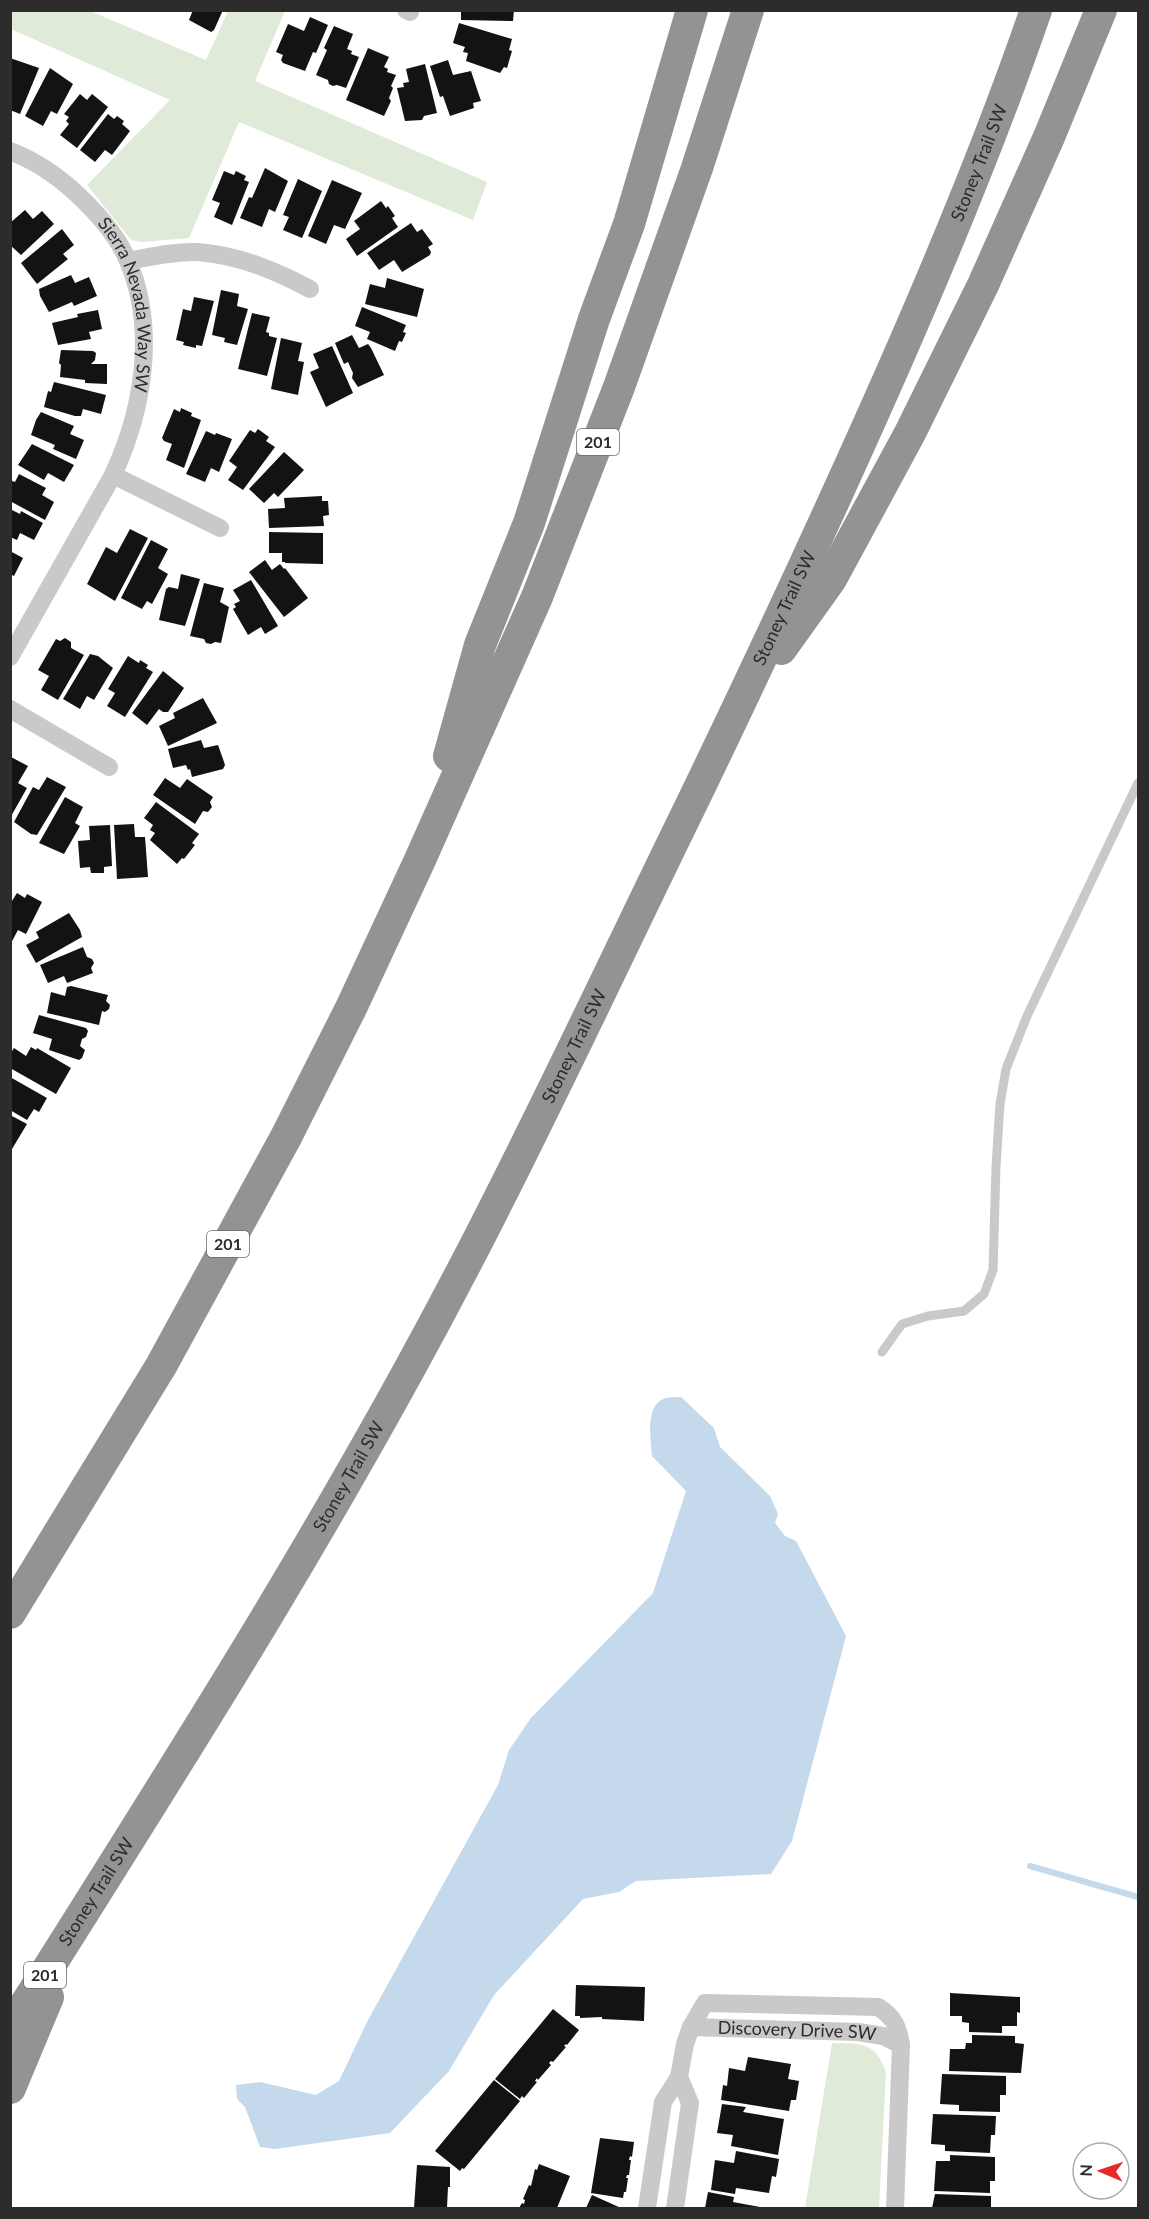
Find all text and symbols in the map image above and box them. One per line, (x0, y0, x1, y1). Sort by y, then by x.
street label: Stoney Trail SW (945, 101, 1011, 224)
street label: Sierra Nevada Way SW (94, 212, 156, 394)
road number: 201 (577, 429, 619, 455)
street label: Stoney Trail SW (747, 547, 820, 668)
street label: Stoney Trail SW (536, 985, 610, 1106)
road number: 201 (207, 1231, 249, 1257)
street label: Stoney Trail SW (308, 1417, 388, 1535)
street label: Stoney Trail SW (53, 1833, 138, 1950)
road number: 201 (24, 1962, 66, 1988)
street label: Discovery Drive SW (717, 2016, 878, 2045)
north arrow (1071, 2141, 1131, 2201)
text: N (1076, 2164, 1095, 2177)

